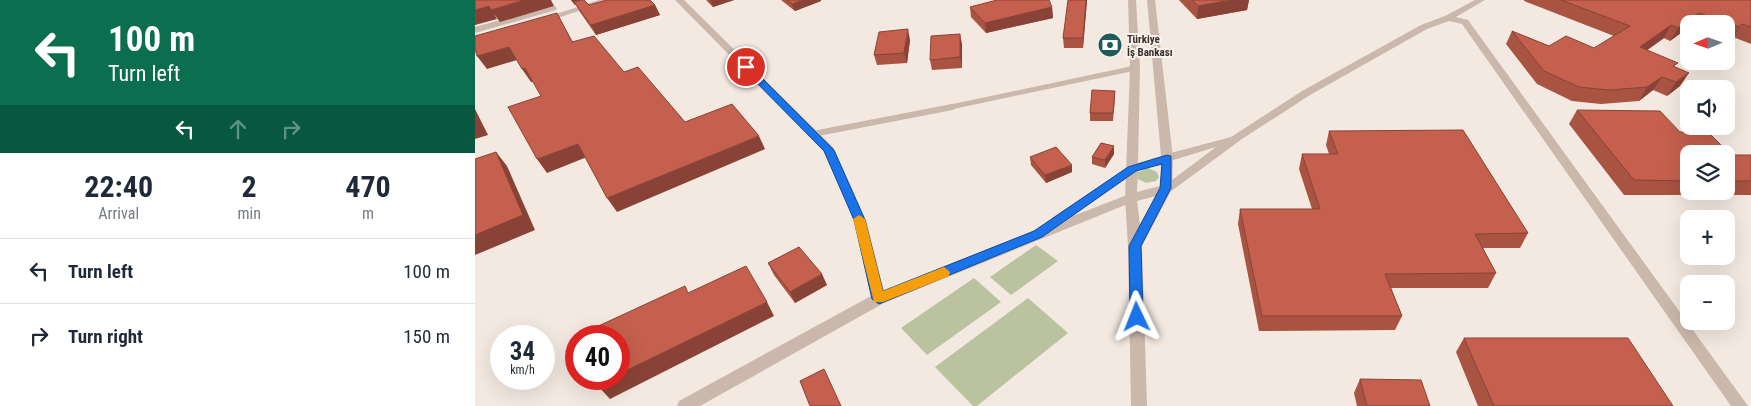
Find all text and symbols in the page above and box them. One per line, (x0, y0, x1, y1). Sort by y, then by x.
north arrow (1680, 15, 1735, 70)
map controls (1680, 15, 1735, 330)
text: 100 m (108, 19, 195, 60)
icon: left (25, 20, 90, 85)
bank icon: Türkiye İş Bankası (1097, 32, 1123, 58)
place label: Türkiye İş Bankası (1127, 33, 1173, 59)
pin (725, 46, 767, 88)
icon: arrive (732, 53, 760, 81)
text: Turn left (108, 61, 180, 86)
button: sound (1680, 80, 1735, 135)
icon: left (171, 115, 199, 143)
icon: ahead (224, 115, 252, 143)
icon: right (277, 115, 305, 143)
button: layers (1680, 145, 1735, 200)
text: 22:40 (84, 169, 153, 204)
text: 2 (242, 169, 257, 204)
text: 470 (345, 169, 391, 204)
text: Arrival (98, 204, 139, 223)
text: min (237, 204, 261, 223)
text: m (362, 204, 374, 223)
button: + (1680, 210, 1735, 265)
icon: left (25, 257, 53, 285)
text: Turn left (68, 260, 133, 283)
text: 100 m (403, 260, 450, 283)
button: − (1680, 275, 1735, 330)
position arrow (1110, 290, 1162, 342)
icon: right (25, 322, 53, 350)
text: Turn right (68, 325, 143, 348)
text: 150 m (403, 325, 450, 348)
speed limit sign: 40 (565, 325, 630, 390)
text: 34 (510, 337, 535, 366)
text: km/h (510, 363, 535, 377)

